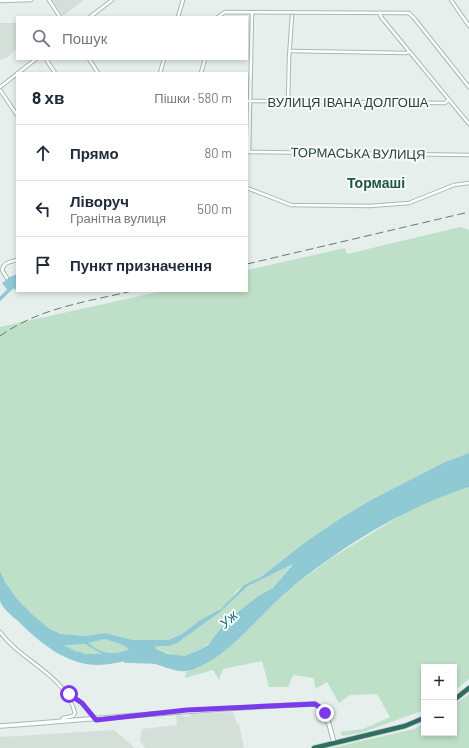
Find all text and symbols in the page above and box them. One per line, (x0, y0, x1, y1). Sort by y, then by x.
search box (16, 16, 248, 60)
icon: search (30, 27, 52, 49)
text: Пошук (62, 29, 107, 47)
text: 8 хв (32, 87, 65, 107)
text: Пішки · 580 m (154, 90, 232, 106)
street label: ВУЛИЦЯ ІВАНА ДОЛГОША (267, 94, 429, 110)
icon: ahead (32, 142, 54, 164)
text: Прямо (70, 144, 119, 162)
street label: ТОРМАСЬКА ВУЛИЦЯ (290, 144, 426, 162)
text: 80 m (205, 145, 232, 161)
district label: Тормаші (347, 174, 405, 191)
text: Ліворуч (70, 192, 129, 210)
icon: left (32, 198, 54, 220)
text: 500 m (197, 201, 232, 217)
text: Гранітна вулиця (70, 210, 166, 226)
icon: arrive (32, 254, 54, 276)
text: Пункт призначення (70, 256, 212, 274)
water label: Уж (215, 606, 242, 632)
map controls (421, 664, 457, 736)
button: + (421, 664, 457, 700)
route start (60, 685, 78, 703)
button: − (421, 700, 457, 736)
route end (316, 704, 334, 722)

